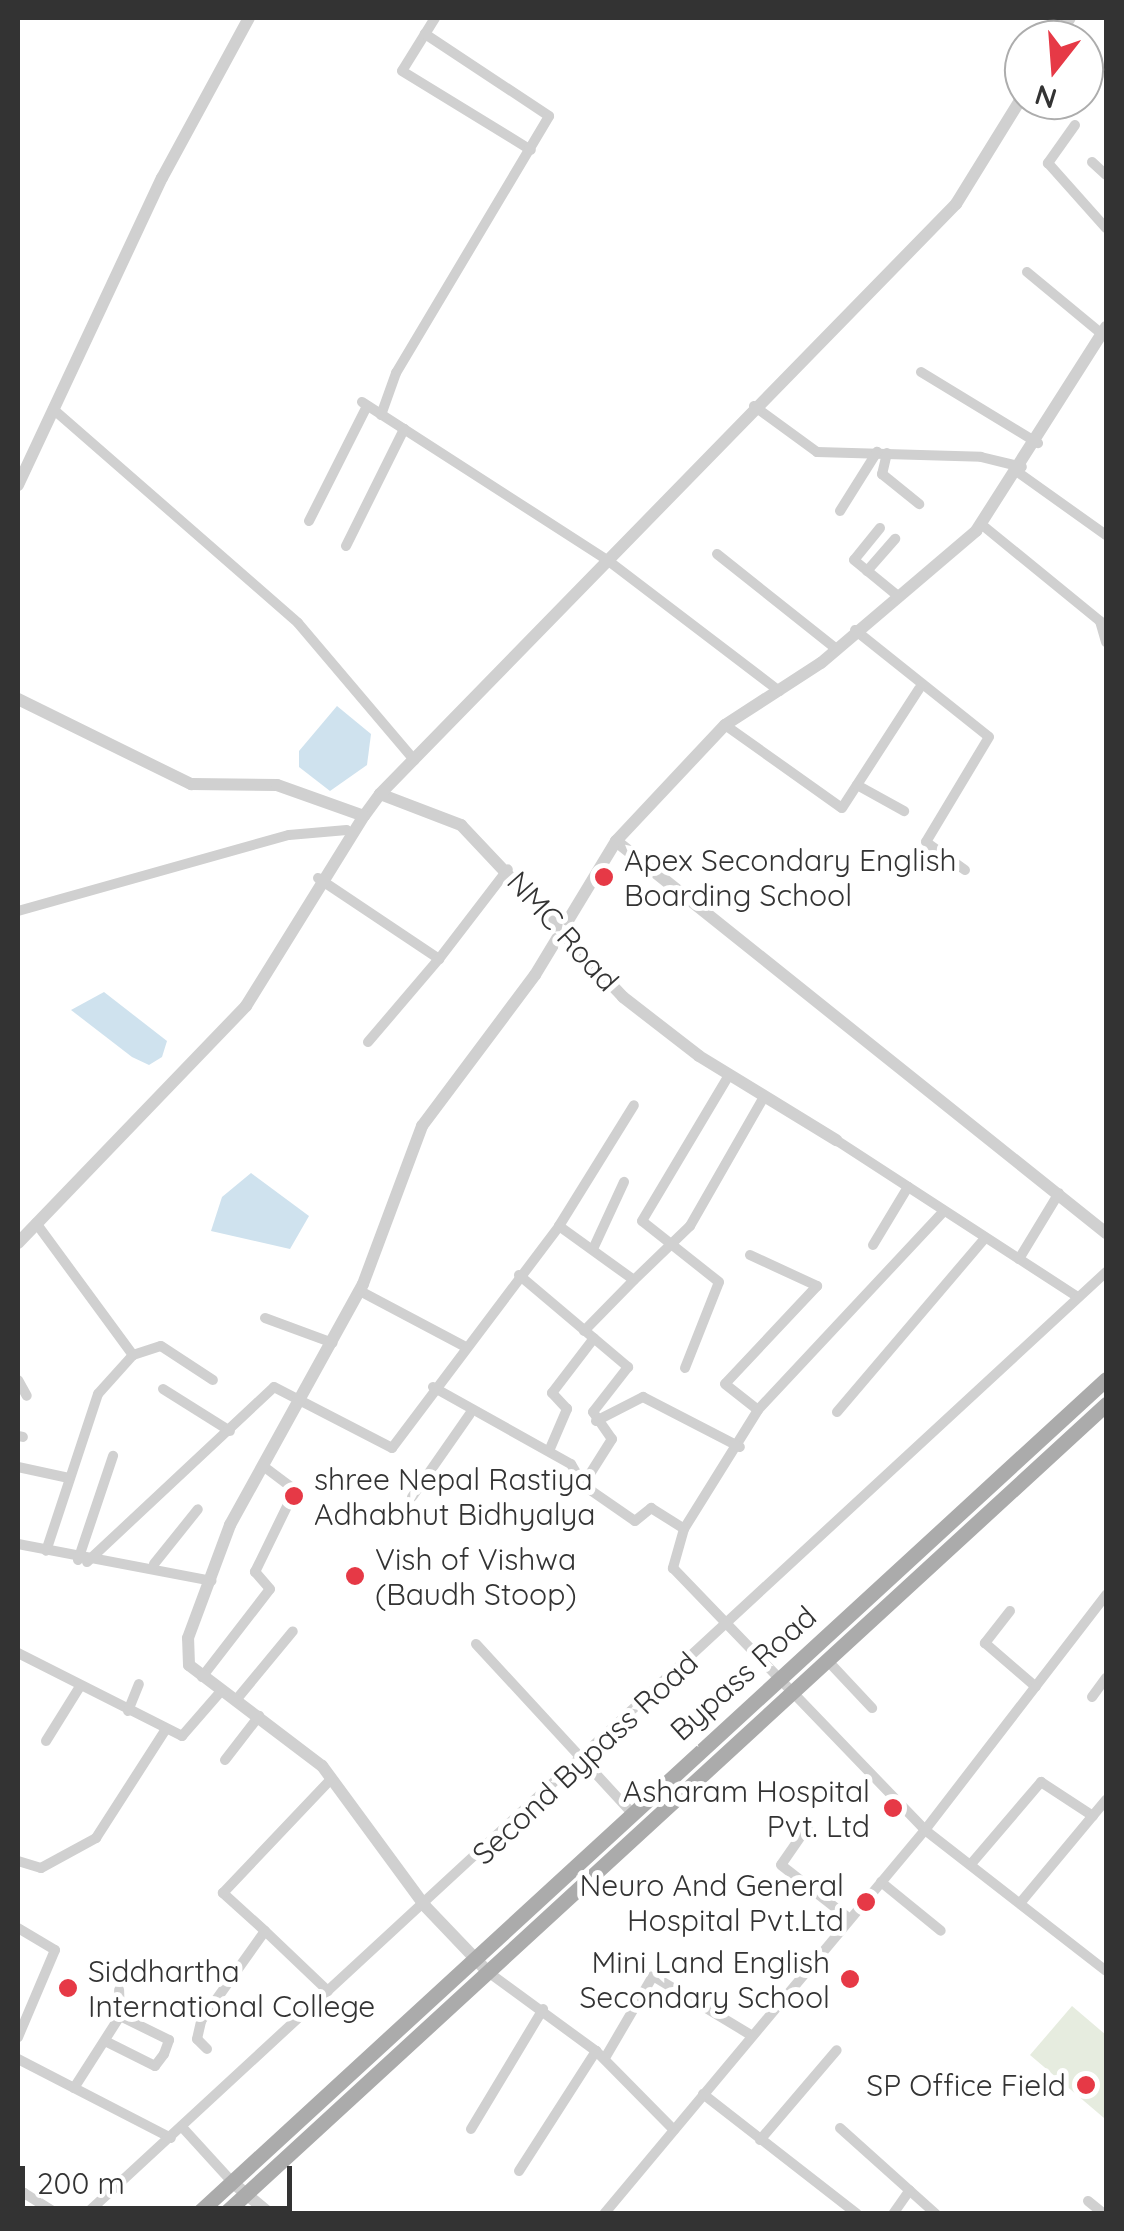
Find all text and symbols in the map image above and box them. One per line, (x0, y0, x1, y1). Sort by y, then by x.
north arrow (1004, 20, 1104, 120)
text: N (1031, 78, 1061, 117)
place label: Apex Secondary English Boarding School (624, 842, 957, 912)
street label: NMC Road (500, 864, 626, 998)
marker: Apex Secondary English Boarding School (593, 866, 615, 888)
place label: shree Nepal Rastiya Adhabhut Bidhyalya (314, 1461, 595, 1532)
marker: shree Nepal Rastiya Adhabhut Bidhyalya (283, 1485, 305, 1507)
place label: Vish of Vishwa (Baudh Stoop) (375, 1541, 577, 1612)
marker: Vish of Vishwa (Baudh Stoop) (344, 1565, 366, 1587)
street label: Bypass Road (663, 1598, 823, 1748)
street label: Second Bypass Road (465, 1644, 705, 1872)
place label: Asharam Hospital Pvt. Ltd (623, 1773, 870, 1844)
marker: Asharam Hospital Pvt. Ltd (880, 1795, 906, 1821)
place label: Neuro And General Hospital Pvt.Ltd (579, 1867, 844, 1938)
marker: Neuro And General Hospital Pvt.Ltd (853, 1889, 879, 1915)
place label: Mini Land English Secondary School (579, 1944, 830, 2014)
place label: Siddhartha International College (88, 1953, 375, 2024)
marker: Mini Land English Secondary School (839, 1968, 861, 1990)
marker: Siddhartha International College (57, 1977, 79, 1999)
place label: SP Office Field (866, 2067, 1066, 2103)
marker: SP Office Field (1075, 2074, 1097, 2096)
scale bar (25, 2146, 298, 2208)
text: 200 m (37, 2164, 125, 2202)

